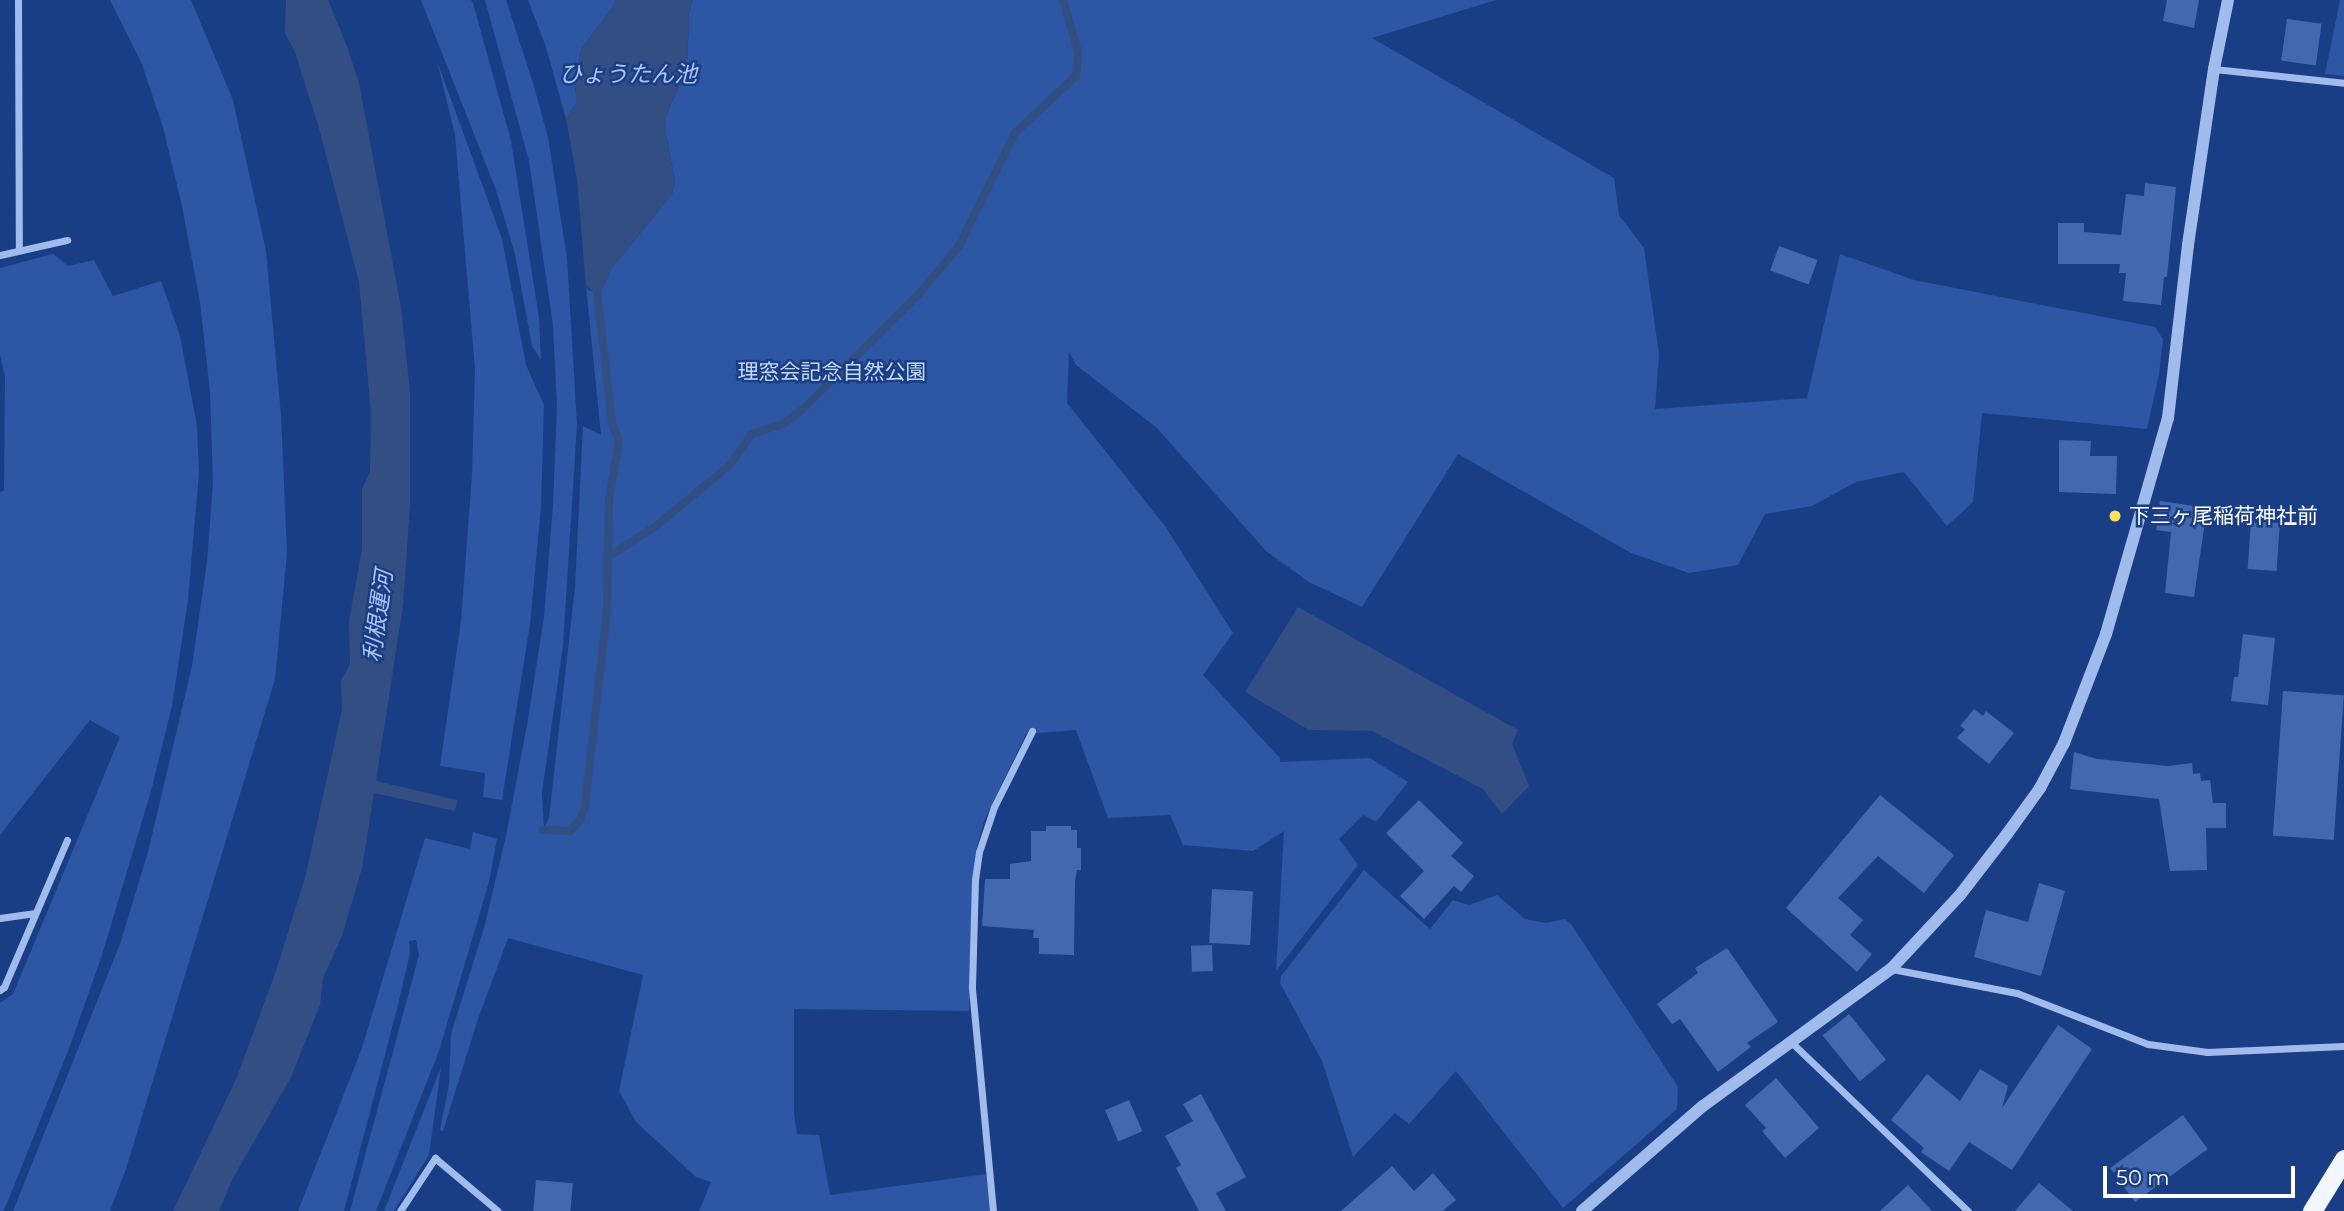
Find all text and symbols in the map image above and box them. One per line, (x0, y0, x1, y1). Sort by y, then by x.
water label: ひょうたん池 (559, 60, 697, 88)
park label: 理窓会記念自然公園 (738, 359, 926, 385)
place label: 下三ヶ尾稲荷神社前 (2129, 503, 2318, 529)
marker: 下三ヶ尾稲荷神社前 (2107, 508, 2123, 524)
water label: 利根運河 (358, 569, 398, 663)
scale bar (2106, 1152, 2298, 1196)
text: 50 m (2116, 1165, 2170, 1190)

